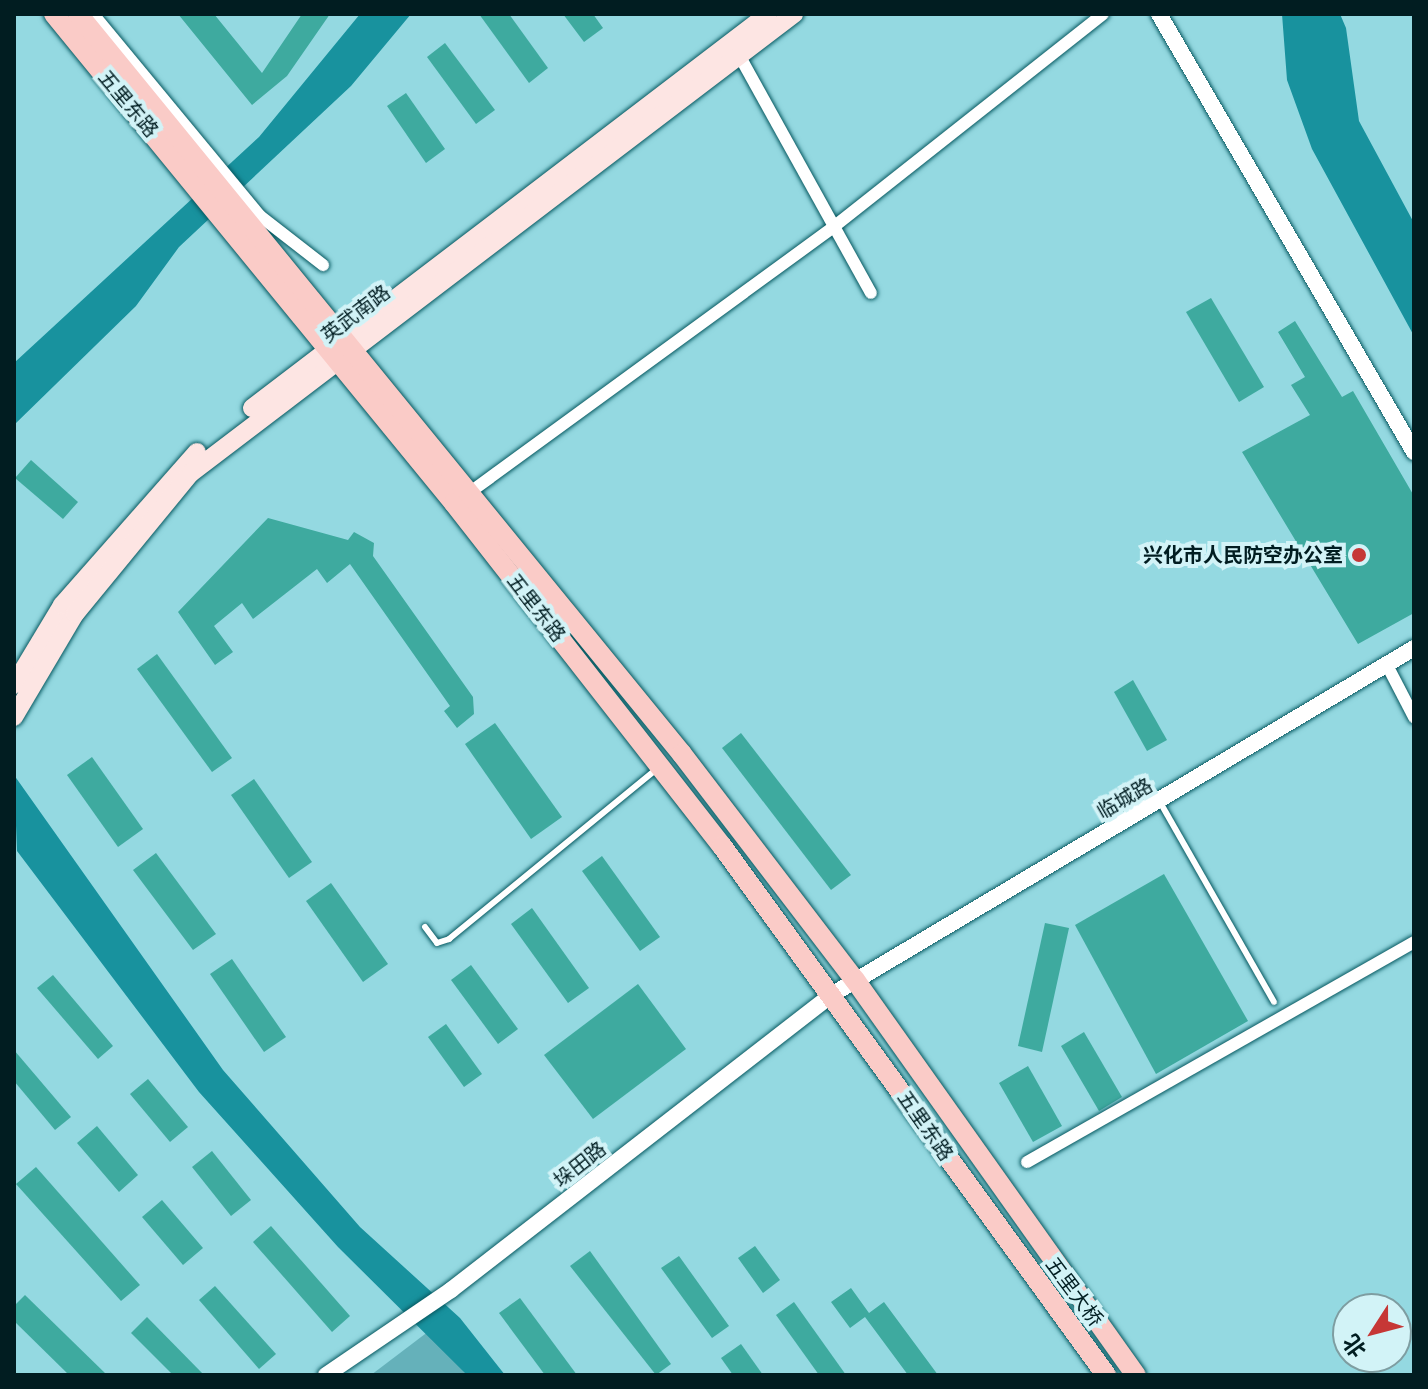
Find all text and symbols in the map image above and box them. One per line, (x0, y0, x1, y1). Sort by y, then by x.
street label: 五里东路 (93, 66, 163, 142)
street label: 英武南路 (317, 280, 395, 348)
place label: 兴化市人民防空办公室 (1143, 543, 1343, 567)
marker: 兴化市人民防空办公室 (1350, 546, 1368, 564)
street label: 五里东路 (502, 569, 570, 647)
street label: 临城路 (1093, 774, 1157, 824)
street label: 五里东路 (892, 1086, 958, 1166)
street label: 垛田路 (549, 1137, 611, 1193)
street label: 五里大桥 (1040, 1253, 1108, 1331)
north arrow (1332, 1293, 1412, 1373)
text: 北 (1337, 1329, 1371, 1362)

